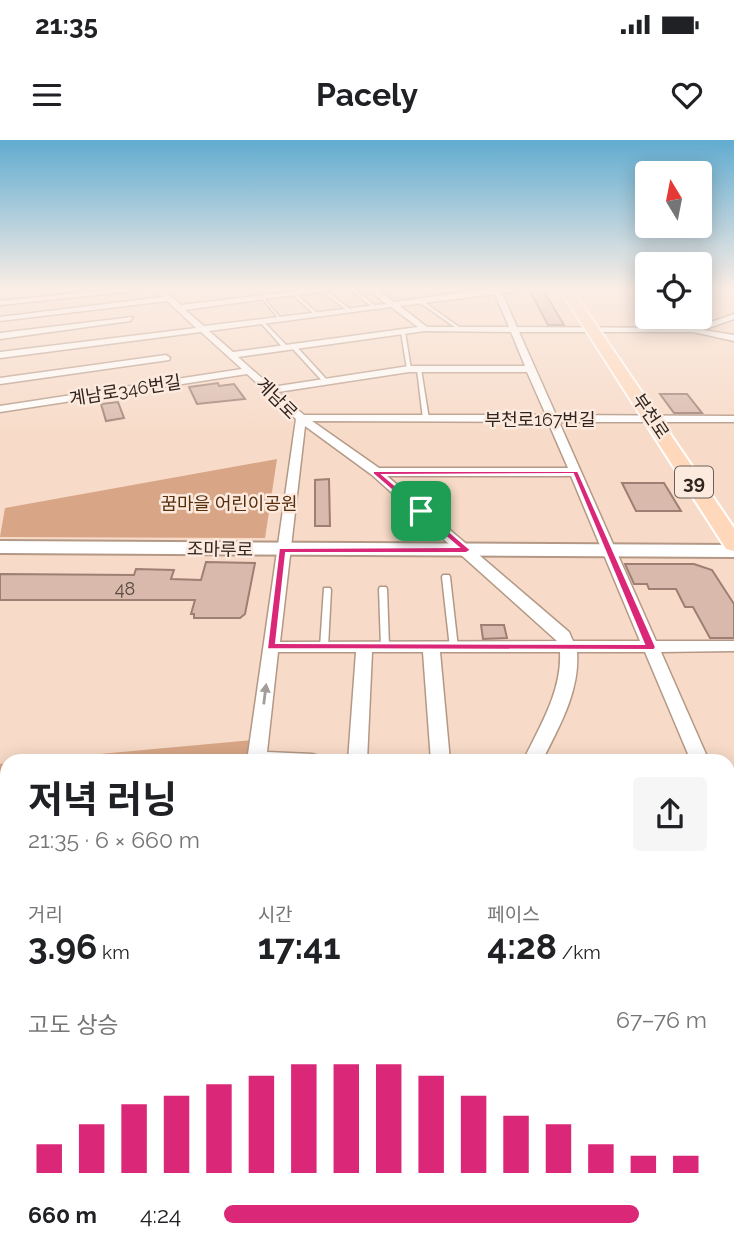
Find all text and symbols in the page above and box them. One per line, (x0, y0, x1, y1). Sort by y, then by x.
text: 21:35 (35, 10, 98, 40)
icon: menu (28, 76, 66, 114)
text: Pacely (316, 76, 418, 113)
icon: heart (668, 76, 706, 114)
north arrow (635, 161, 712, 238)
map controls (635, 161, 712, 329)
button: locate (635, 252, 712, 329)
street label: 계남로346번길 (68, 371, 182, 409)
street label: 계남로 (252, 373, 302, 423)
street label: 부천로 (628, 390, 674, 442)
street label: 부천로167번길 (485, 409, 596, 430)
road number: 39 (675, 466, 713, 498)
pin (391, 481, 451, 541)
icon: arrive (402, 492, 440, 530)
park label: 꿈마을 어린이공원 (160, 493, 298, 514)
street label: 조마루로 (187, 538, 253, 560)
house number: 48 (115, 578, 135, 599)
one-way arrow (259, 682, 270, 704)
text: 저녁 러닝 (28, 777, 177, 822)
button: share (633, 777, 707, 851)
text: 21:35 · 6 × 660 m (28, 826, 200, 853)
text: 거리 (28, 903, 63, 925)
text: 시간 (258, 903, 293, 925)
text: 페이스 (487, 903, 540, 925)
text: 3.96 (28, 926, 97, 967)
text: 17:41 (258, 926, 341, 967)
text: 4:28 (487, 926, 557, 967)
text: km (97, 941, 130, 963)
text: /km (557, 941, 601, 963)
text: 67–76 m (616, 1006, 707, 1033)
text: 고도 상승 (28, 1011, 119, 1038)
text: 660 m (28, 1201, 97, 1228)
text: 4:24 (140, 1201, 181, 1228)

